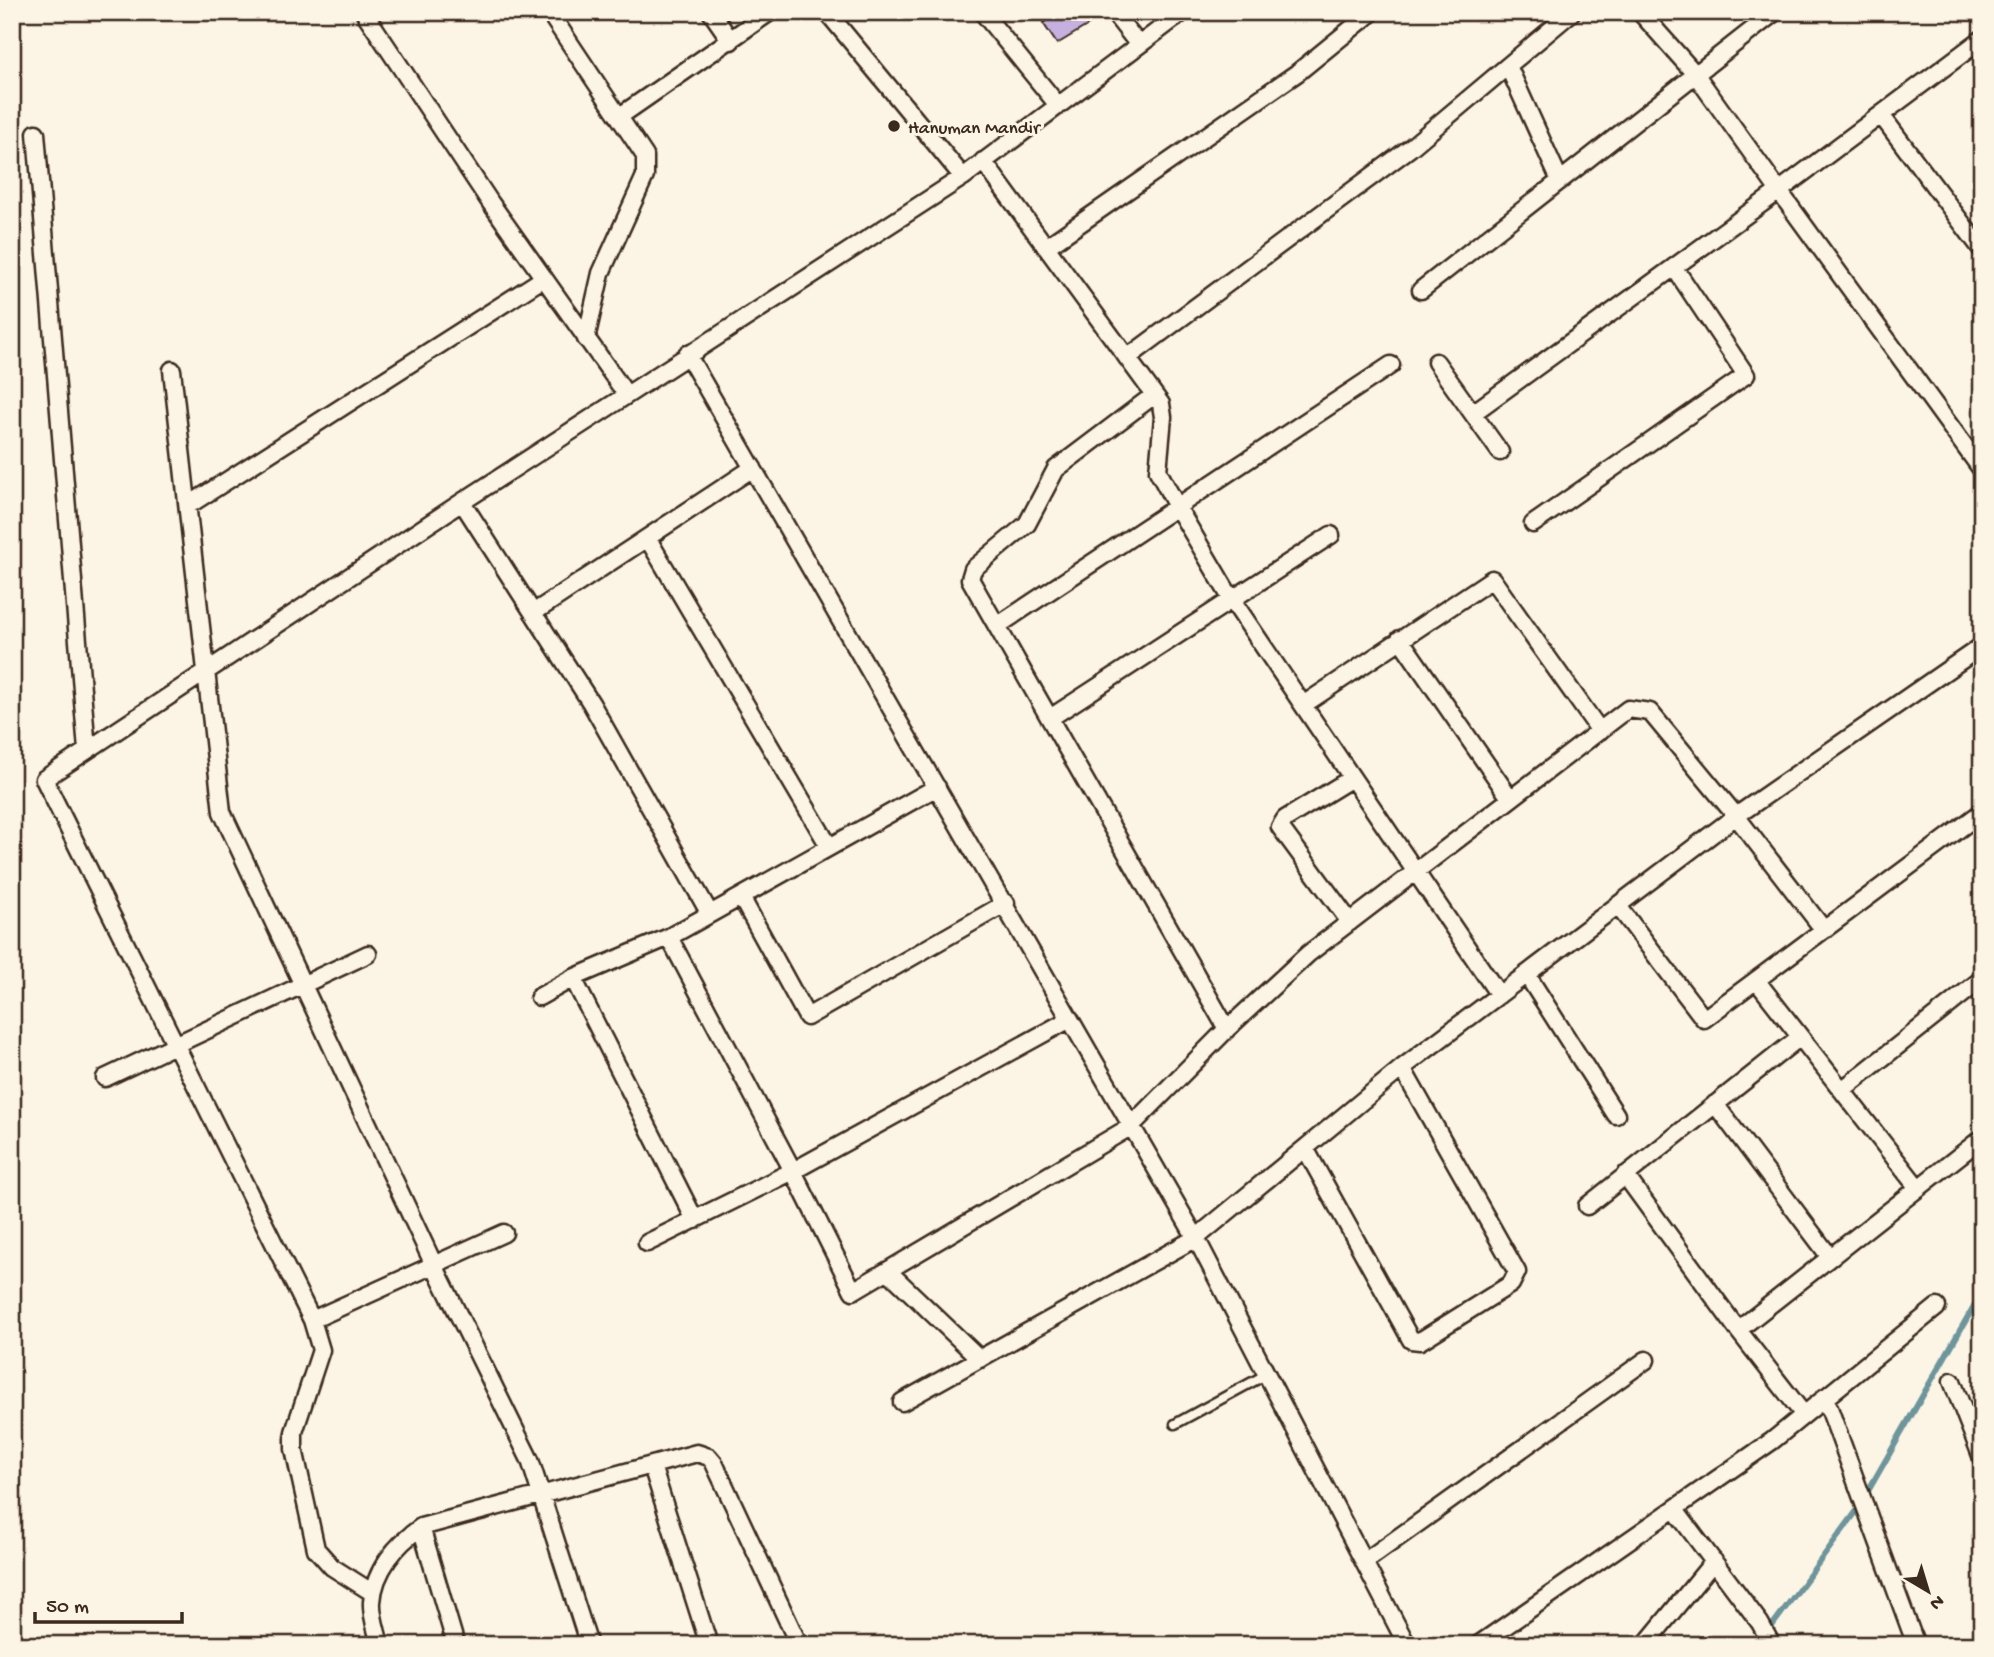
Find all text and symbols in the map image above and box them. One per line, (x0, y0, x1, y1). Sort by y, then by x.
marker: Hanuman Mandir (886, 118, 902, 134)
place label: Hanuman Mandir (908, 118, 1042, 141)
north arrow (1892, 1556, 1962, 1626)
scale bar (35, 1580, 182, 1624)
text: N (1924, 1589, 1948, 1615)
text: 50 m (46, 1596, 89, 1621)

